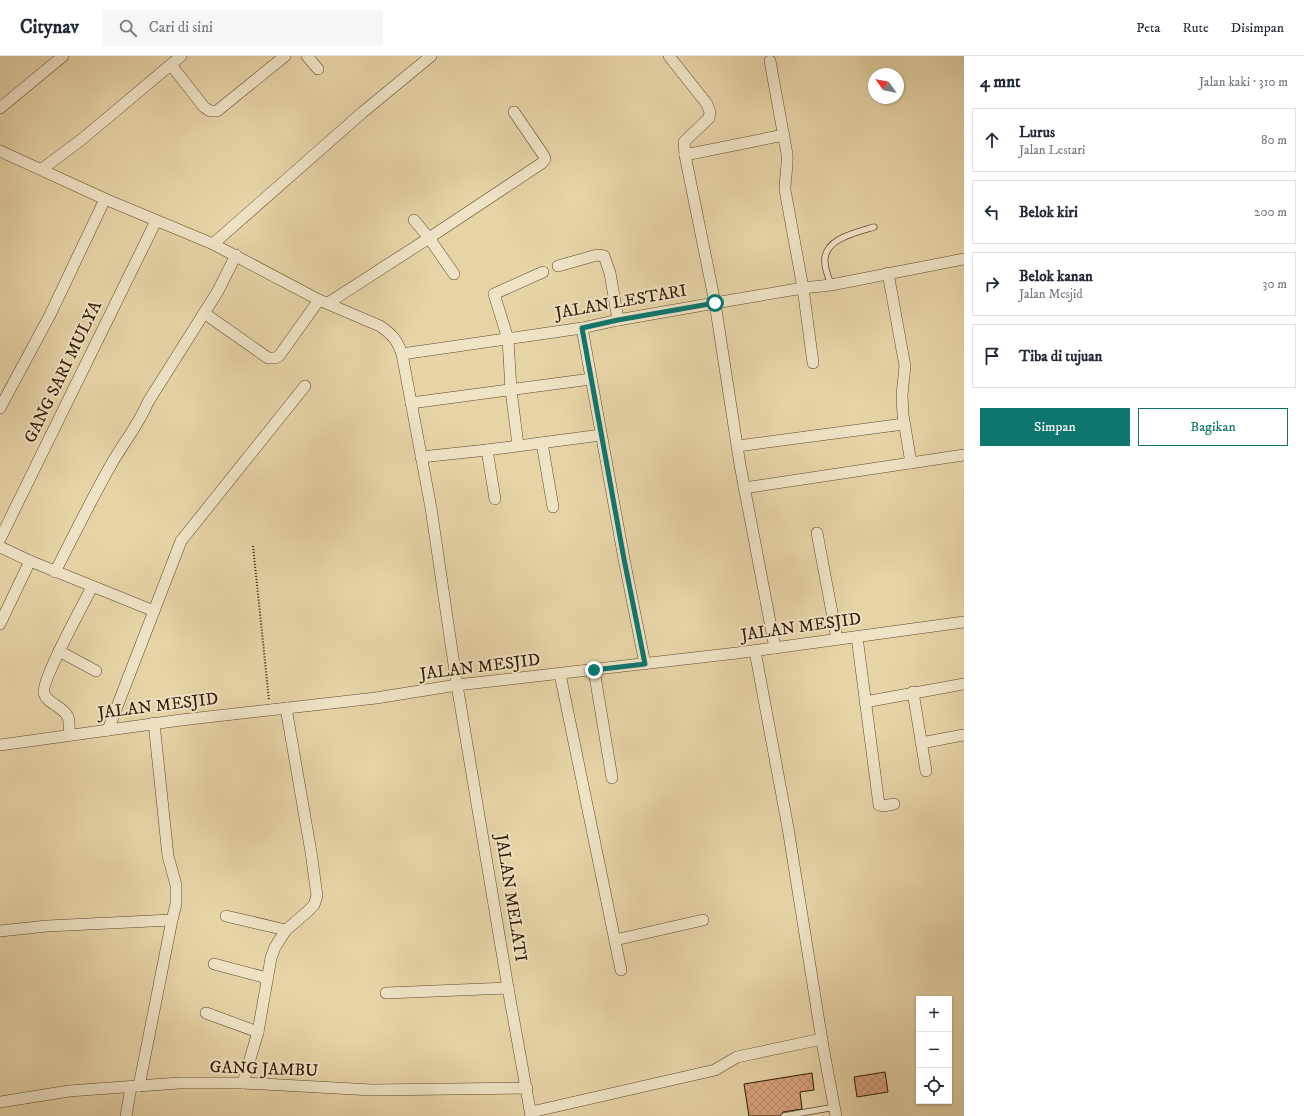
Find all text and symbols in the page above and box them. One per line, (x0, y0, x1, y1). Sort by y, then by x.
search box (103, 10, 383, 46)
text: Citynav (20, 16, 79, 39)
icon: search (117, 17, 139, 39)
text: Cari di sini (149, 18, 213, 37)
text: Peta (1136, 19, 1161, 37)
text: Rute (1183, 19, 1209, 37)
text: Disimpan (1231, 19, 1284, 37)
north arrow (868, 68, 904, 104)
text: 4 mnt (980, 71, 1020, 93)
text: Jalan kaki · 310 m (1199, 74, 1288, 90)
text: Lurus (1019, 123, 1055, 142)
icon: ahead (981, 129, 1003, 151)
text: 80 m (1261, 132, 1287, 148)
text: Jalan Lestari (1019, 142, 1085, 158)
icon: left (981, 201, 1003, 223)
text: Belok kiri (1019, 203, 1078, 222)
text: 200 m (1254, 204, 1287, 220)
text: Belok kanan (1019, 267, 1093, 286)
icon: right (981, 273, 1003, 295)
text: 30 m (1263, 276, 1287, 292)
street label: JALAN LESTARI (552, 280, 688, 325)
text: Jalan Mesjid (1019, 286, 1083, 302)
route start (706, 294, 724, 312)
street label: GANG SARI MULYA (19, 297, 107, 447)
icon: arrive (981, 345, 1003, 367)
text: Tiba di tujuan (1019, 347, 1102, 366)
button: Simpan (980, 408, 1130, 446)
button: Bagikan (1138, 408, 1288, 446)
street label: JALAN MESJID (737, 608, 863, 647)
street label: JALAN MESJID (416, 649, 542, 686)
route end (585, 661, 603, 679)
street label: JALAN MESJID (94, 688, 220, 725)
street label: JALAN MELATI (490, 831, 532, 963)
map controls (916, 996, 952, 1104)
button: + (916, 996, 952, 1032)
button: − (916, 1032, 952, 1068)
street label: GANG JAMBU (209, 1056, 319, 1082)
button: locate (916, 1068, 952, 1104)

